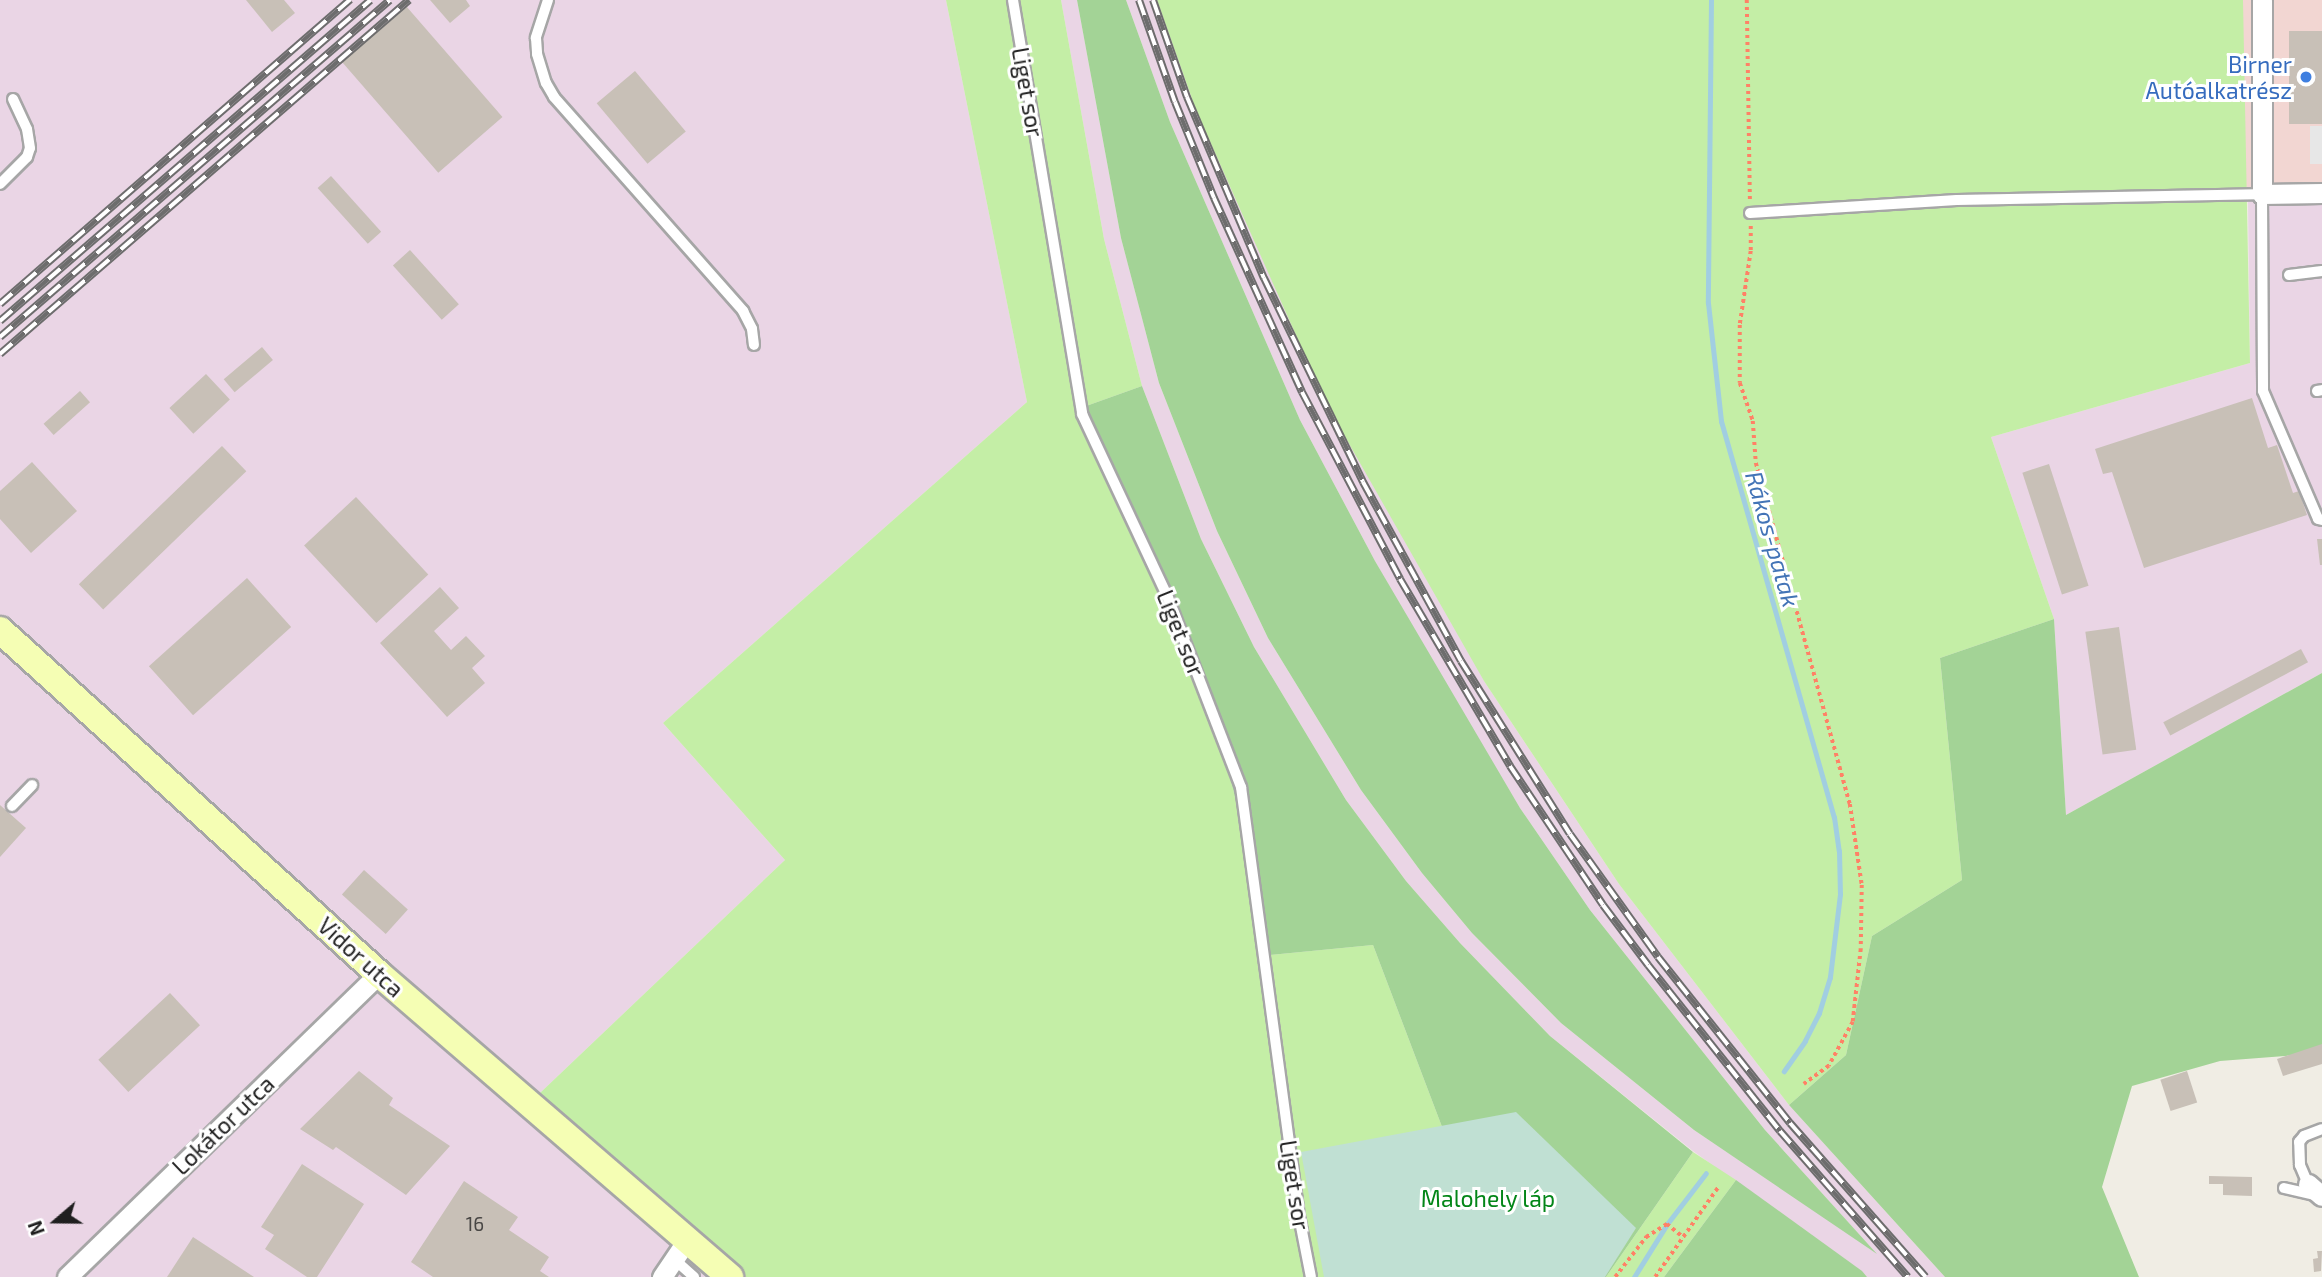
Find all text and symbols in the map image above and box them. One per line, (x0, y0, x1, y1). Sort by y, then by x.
street label: Liget sor (1007, 45, 1049, 139)
place label: Birner Autóalkatrész (2146, 50, 2292, 104)
marker: Birner Autóalkatrész (2298, 69, 2314, 85)
water label: Rákos-patak (1740, 468, 1806, 610)
street label: Liget sor (1151, 586, 1211, 680)
street label: Vidor utca (312, 911, 410, 1003)
street label: Lokátor utca (166, 1070, 280, 1180)
street label: Liget sor (1274, 1138, 1316, 1232)
park label: Malohely láp (1421, 1184, 1555, 1212)
north arrow (21, 1186, 91, 1256)
house number: 16 (466, 1213, 484, 1235)
text: N (23, 1218, 49, 1239)

